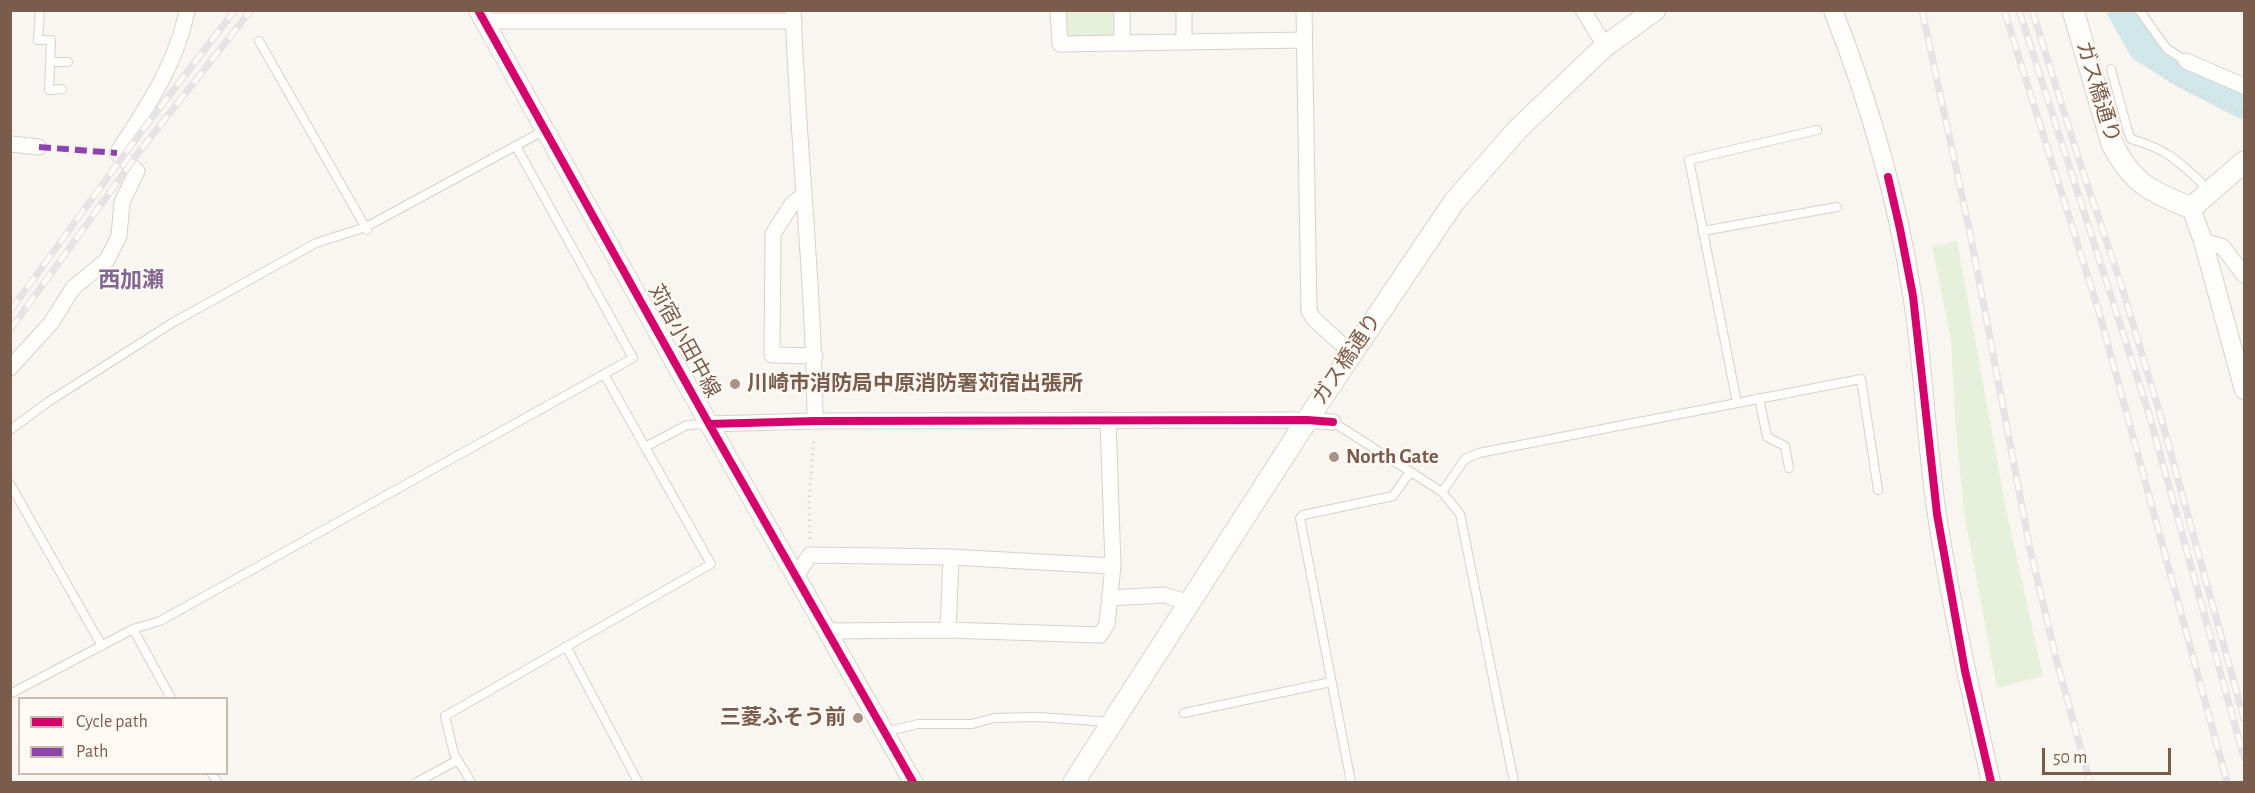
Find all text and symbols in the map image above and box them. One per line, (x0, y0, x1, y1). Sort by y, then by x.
street label: ガス橋通り (2071, 38, 2125, 146)
district label: 西加瀬 (98, 267, 164, 293)
street label: 苅宿小田中線 (642, 280, 726, 402)
street label: ガス橋通り (1307, 308, 1387, 410)
place label: 川崎市消防局中原消防署苅宿出張所 (747, 371, 1083, 397)
marker: 川崎市消防局中原消防署苅宿出張所 (728, 377, 742, 391)
place label: North Gate (1346, 444, 1439, 470)
marker: North Gate (1327, 450, 1341, 464)
legend (18, 697, 228, 775)
place label: 三菱ふそう前 (720, 705, 846, 731)
marker: 三菱ふそう前 (851, 711, 865, 725)
text: Cycle path (76, 713, 148, 731)
scale bar (2045, 736, 2174, 774)
text: Path (76, 743, 108, 761)
text: 50 m (2053, 749, 2087, 767)

